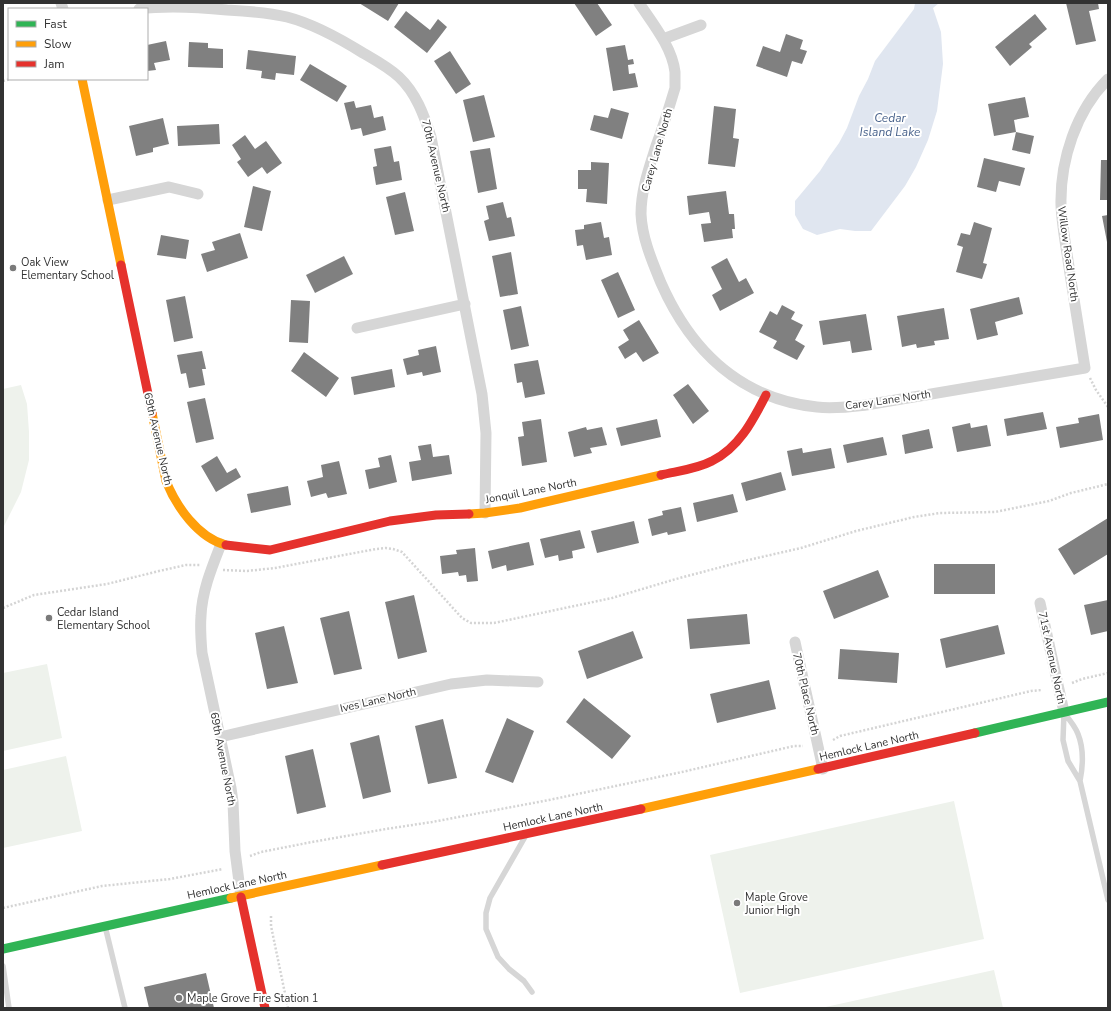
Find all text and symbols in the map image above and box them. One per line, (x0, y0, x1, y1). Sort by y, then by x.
legend (8, 8, 148, 80)
text: Fast (44, 16, 67, 32)
text: Slow (44, 36, 72, 52)
text: Jam (43, 56, 65, 72)
street label: Carey Lane North (638, 106, 676, 194)
water label: Cedar Island Lake (860, 110, 921, 140)
street label: 70th Avenue North (418, 118, 454, 214)
street label: Willow Road North (1054, 205, 1082, 303)
place label: Oak View Elementary School (21, 255, 115, 283)
marker: Oak View Elementary School (8, 263, 18, 273)
street label: Carey Lane North (844, 387, 932, 413)
street label: 69th Avenue North (140, 391, 176, 487)
street label: Jonquil Lane North (483, 475, 578, 507)
place label: Cedar Island Elementary School (57, 605, 151, 633)
street label: 71st Avenue North (1035, 610, 1069, 706)
marker: Cedar Island Elementary School (44, 613, 54, 623)
street label: 70th Place North (789, 651, 823, 737)
street label: Ives Lane North (338, 684, 418, 716)
street label: 69th Avenue North (207, 711, 239, 807)
street label: Hemlock Lane North (818, 727, 920, 765)
street label: Hemlock Lane North (502, 799, 604, 835)
street label: Hemlock Lane North (186, 867, 288, 903)
place label: Maple Grove Junior High (744, 890, 808, 918)
marker: Maple Grove Junior High (732, 898, 742, 908)
place label: Maple Grove Fire Station 1 (187, 991, 318, 1006)
marker: Maple Grove Fire Station 1 (174, 993, 184, 1003)

